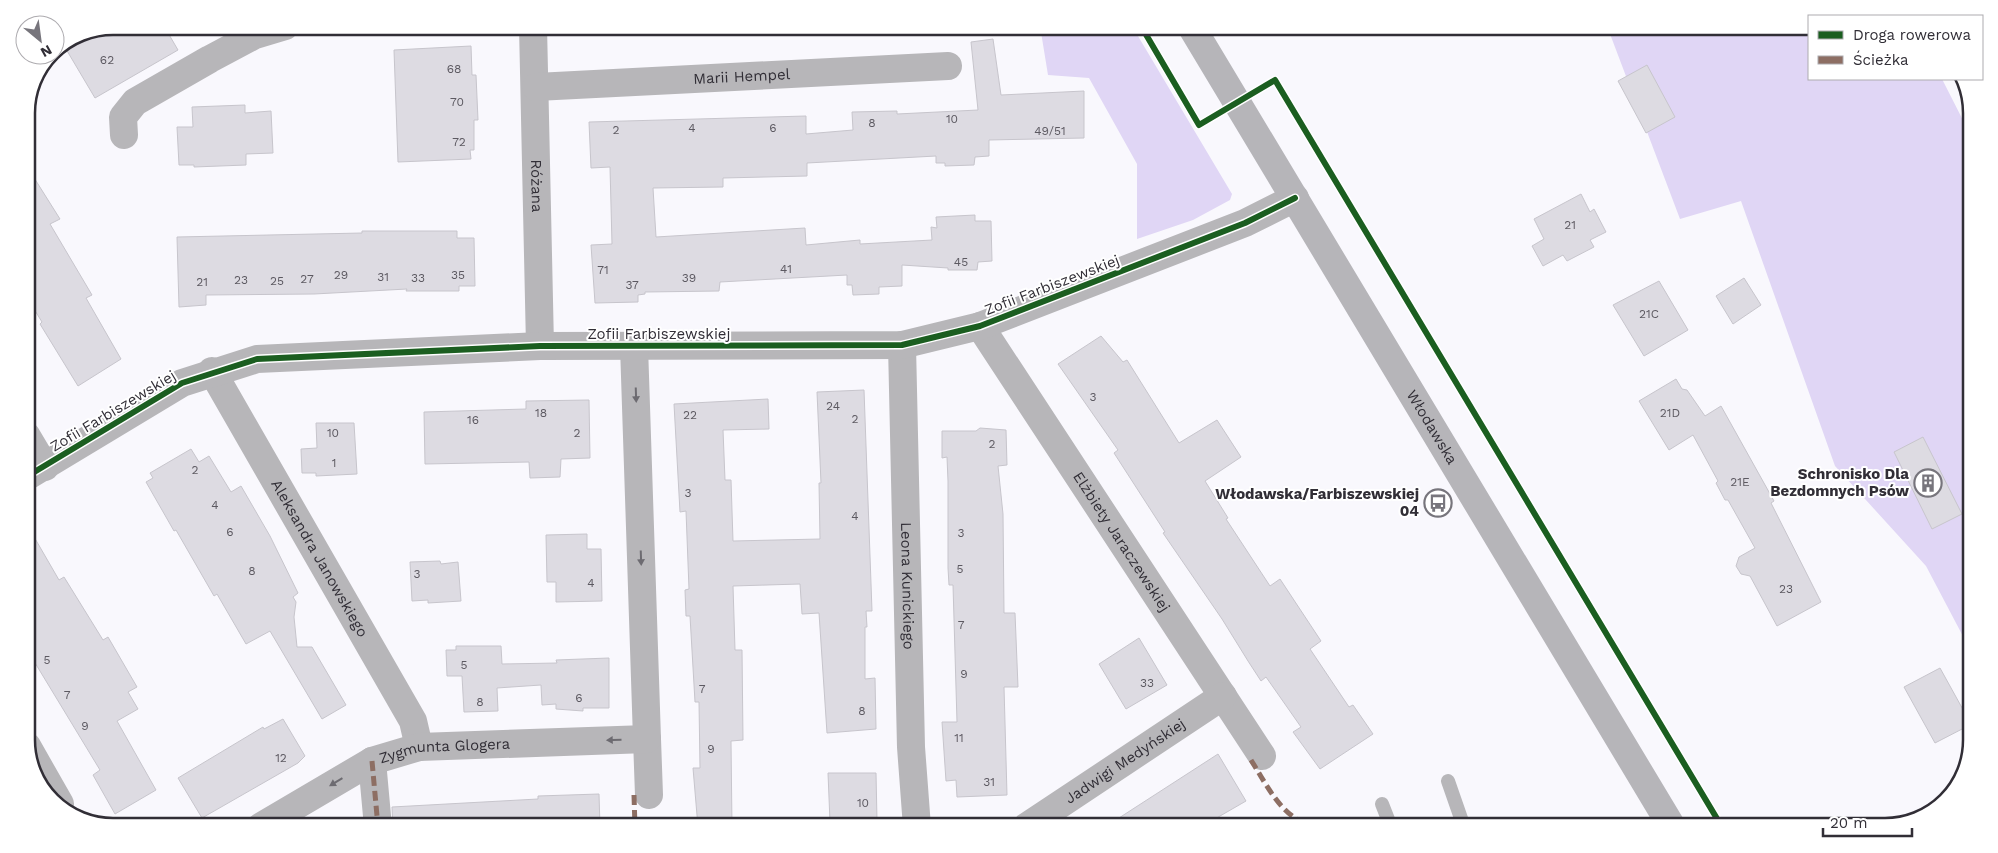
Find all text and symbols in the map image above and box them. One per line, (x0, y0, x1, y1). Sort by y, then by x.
north arrow (15, 15, 65, 65)
legend (1808, 15, 1983, 80)
text: Droga rowerowa (1853, 26, 1971, 44)
text: N (38, 42, 55, 61)
text: Ścieżka (1853, 50, 1909, 69)
house number: 62 (100, 53, 114, 67)
house number: 68 (447, 62, 461, 76)
street label: Marii Hempel (693, 65, 791, 88)
house number: 70 (450, 95, 464, 109)
house number: 10 (946, 112, 958, 126)
house number: 8 (868, 116, 876, 130)
house number: 4 (688, 121, 696, 135)
house number: 6 (769, 121, 777, 135)
house number: 2 (613, 123, 620, 137)
house number: 49/51 (1034, 124, 1066, 138)
house number: 72 (452, 135, 466, 149)
street label: Różana (527, 159, 546, 213)
house number: 21 (1564, 218, 1576, 232)
street label: Zofii Farbiszewskiej (982, 251, 1122, 319)
house number: 45 (954, 255, 968, 269)
house number: 41 (780, 262, 792, 276)
house number: 71 (597, 263, 609, 277)
house number: 29 (334, 268, 348, 282)
house number: 35 (451, 268, 465, 282)
house number: 31 (377, 270, 389, 284)
house number: 33 (411, 271, 425, 285)
house number: 39 (682, 271, 696, 285)
house number: 27 (300, 272, 314, 286)
house number: 23 (234, 273, 248, 287)
house number: 25 (270, 274, 284, 288)
house number: 21 (196, 275, 208, 289)
house number: 37 (625, 278, 639, 292)
house number: 21C (1639, 307, 1659, 321)
street label: Zofii Farbiszewskiej (587, 325, 731, 343)
street label: Zofii Farbiszewskiej (47, 366, 179, 456)
one-way arrow (632, 387, 640, 403)
street label: Włodawska (1403, 387, 1461, 468)
house number: 3 (1090, 390, 1097, 404)
house number: 24 (826, 399, 840, 413)
house number: 18 (535, 406, 547, 420)
house number: 21D (1660, 406, 1680, 420)
house number: 22 (683, 408, 697, 422)
house number: 2 (852, 412, 859, 426)
house number: 16 (467, 413, 479, 427)
house number: 10 (327, 426, 339, 440)
house number: 2 (574, 426, 581, 440)
house number: 2 (989, 437, 996, 451)
house number: 1 (332, 456, 336, 470)
house number: 2 (192, 463, 199, 477)
place label: Schronisko Dla Bezdomnych Psów (1770, 465, 1909, 500)
street label: Elżbiety Jaraczewskiej (1069, 468, 1174, 615)
building icon: Schronisko Dla Bezdomnych Psów (1913, 468, 1943, 498)
house number: 21E (1730, 475, 1750, 489)
street label: Aleksandra Janowskiego (267, 476, 372, 640)
place label: Włodawska/Farbiszewskiej 04 (1215, 485, 1419, 520)
house number: 3 (685, 486, 692, 500)
bus stop icon: Włodawska/Farbiszewskiej 04 (1423, 488, 1453, 518)
house number: 4 (211, 498, 219, 512)
house number: 4 (851, 509, 859, 523)
street label: Leona Kunickiego (897, 522, 918, 650)
house number: 6 (226, 525, 234, 539)
house number: 3 (958, 526, 965, 540)
one-way arrow (638, 550, 646, 566)
house number: 5 (957, 562, 964, 576)
house number: 8 (248, 564, 256, 578)
house number: 3 (414, 567, 421, 581)
house number: 4 (587, 576, 595, 590)
house number: 23 (1779, 582, 1793, 596)
house number: 7 (958, 618, 965, 632)
house number: 5 (44, 653, 51, 667)
house number: 5 (461, 658, 468, 672)
house number: 9 (960, 667, 968, 681)
house number: 33 (1140, 676, 1154, 690)
house number: 7 (699, 682, 706, 696)
house number: 7 (64, 688, 71, 702)
house number: 6 (575, 691, 583, 705)
house number: 8 (476, 695, 484, 709)
house number: 8 (858, 704, 866, 718)
street label: Jadwigi Medyńskiej (1062, 715, 1189, 808)
house number: 9 (81, 719, 89, 733)
house number: 11 (954, 731, 964, 745)
street label: Zygmunta Glogera (377, 735, 511, 767)
one-way arrow (605, 736, 621, 744)
house number: 9 (707, 742, 715, 756)
house number: 12 (275, 751, 287, 765)
house number: 31 (983, 775, 995, 789)
one-way arrow (330, 777, 343, 786)
house number: 10 (857, 796, 869, 810)
scale bar (1823, 806, 1912, 838)
text: 20 m (1830, 814, 1868, 832)

